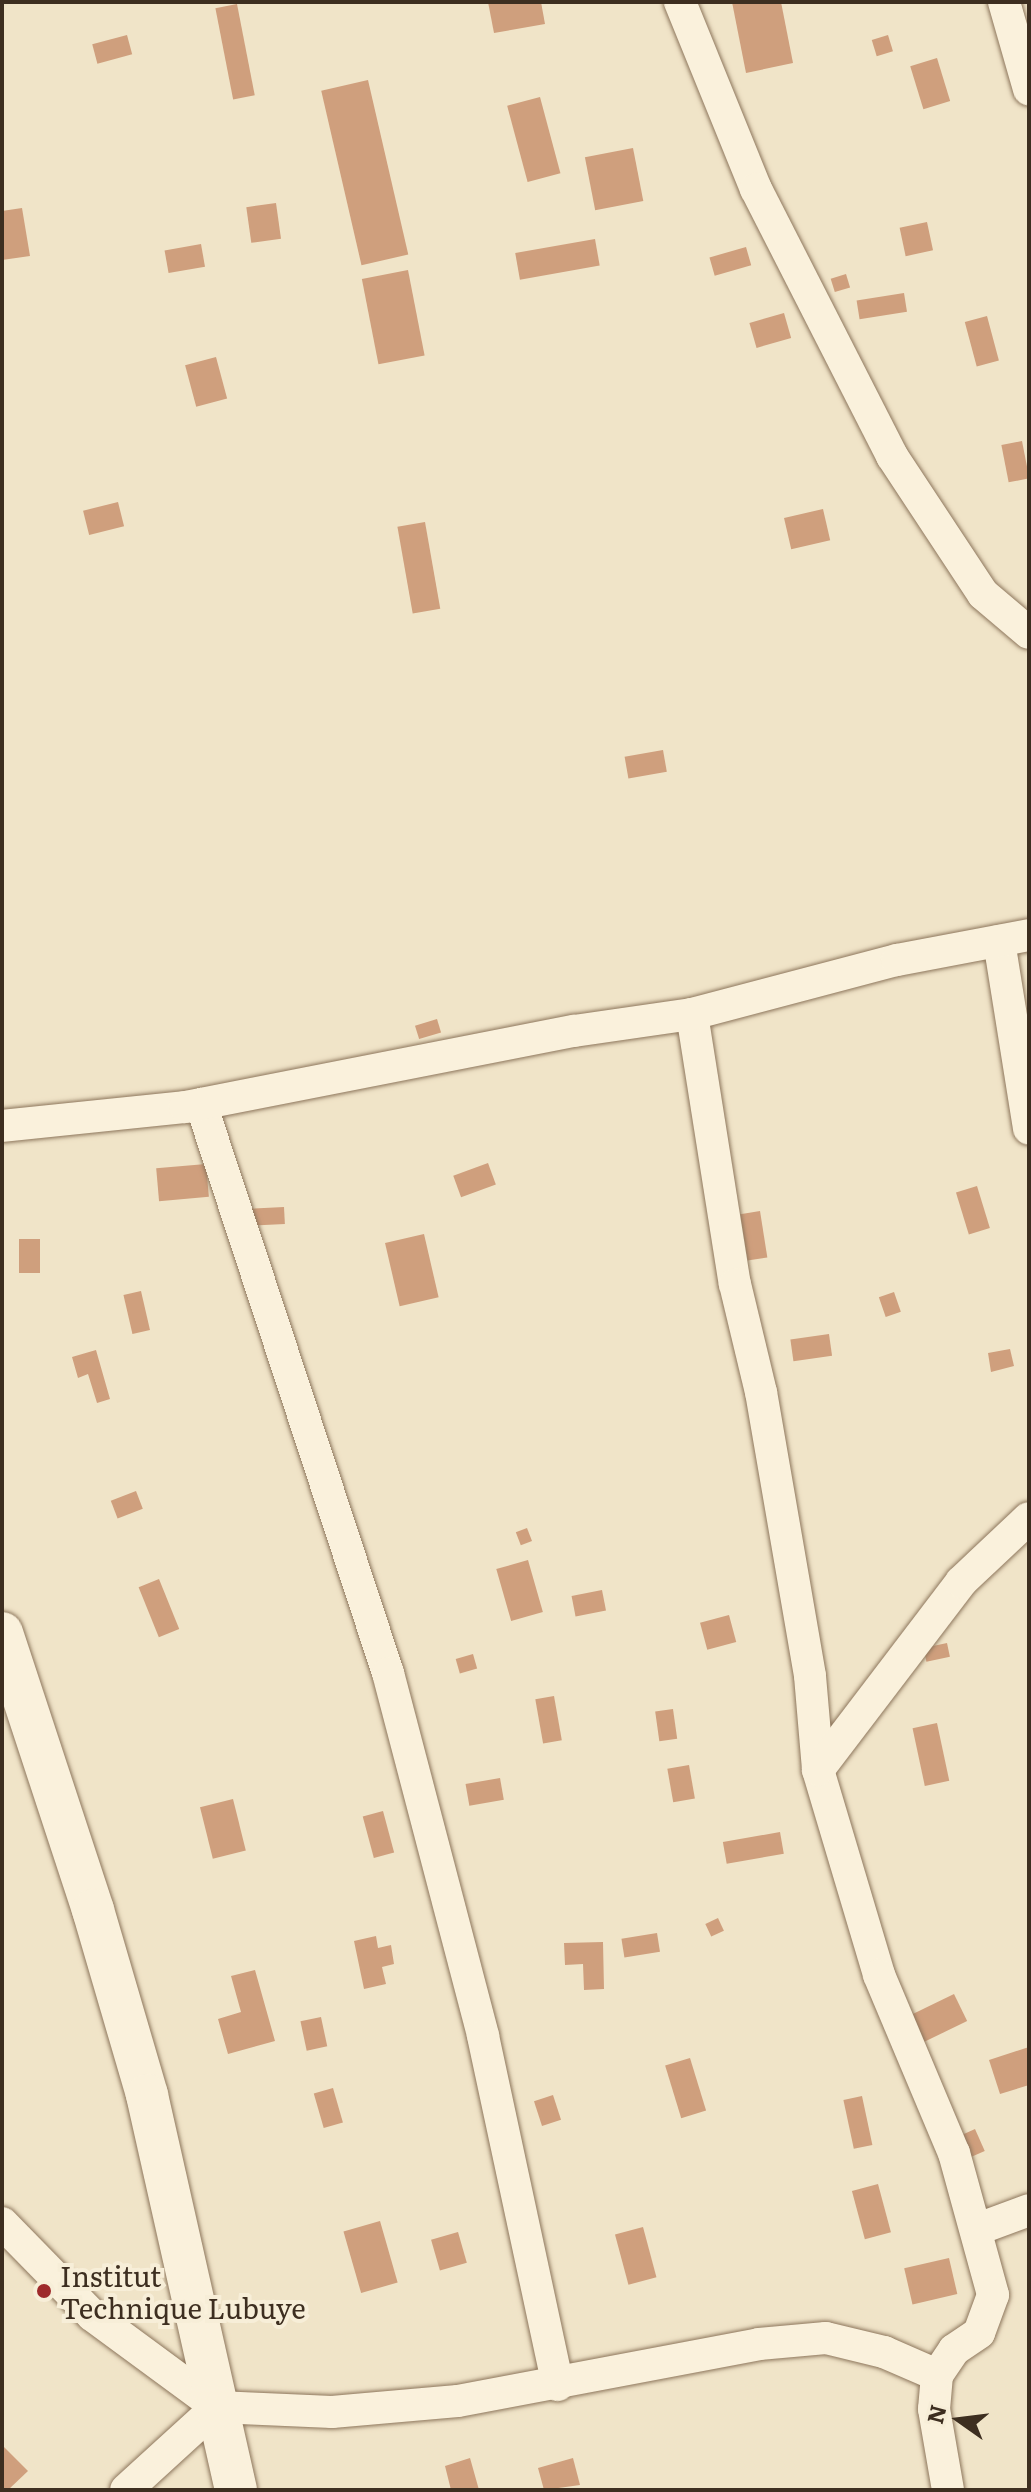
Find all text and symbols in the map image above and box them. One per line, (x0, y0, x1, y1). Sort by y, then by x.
place label: Institut Technique Lubuye (60, 2258, 306, 2324)
marker: Institut Technique Lubuye (35, 2282, 53, 2300)
north arrow (919, 2380, 999, 2460)
text: N (917, 2401, 953, 2427)

